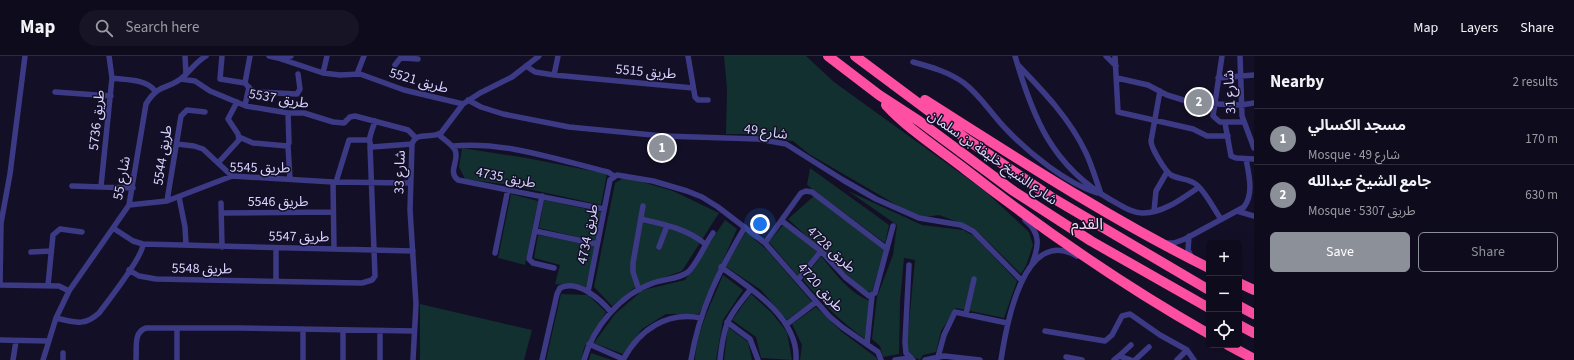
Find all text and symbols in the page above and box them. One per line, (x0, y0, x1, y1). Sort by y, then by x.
search box (79, 10, 359, 46)
text: Map (20, 14, 55, 41)
icon: search (93, 17, 115, 39)
text: Search here (125, 17, 199, 38)
text: Map (1413, 18, 1438, 38)
text: Layers (1460, 18, 1498, 38)
text: Share (1520, 18, 1554, 38)
street label: طريق 5515 (615, 59, 677, 85)
street label: طريق 5521 (387, 63, 451, 99)
street label: شارع 31 (1219, 69, 1241, 114)
text: Nearby (1270, 70, 1324, 94)
text: 2 results (1513, 73, 1558, 91)
street label: طريق 5537 (247, 84, 310, 114)
pin: 2 (1186, 87, 1212, 117)
street label: طريق 5736 (84, 89, 110, 151)
street label: شارع الشيخ خليفة بن سلمان (924, 105, 1061, 210)
text: مسجد الكسالي (1308, 115, 1406, 136)
street label: شارع 49 (743, 119, 789, 145)
street label: طريق 5544 (148, 124, 178, 187)
text: 1 (1280, 130, 1286, 148)
text: 170 m (1525, 130, 1558, 148)
pin: 1 (649, 133, 675, 163)
text: Mosque · شارع 49 (1308, 146, 1400, 164)
street label: شارع 33 (389, 150, 411, 194)
street label: شارع 55 (108, 155, 136, 202)
street label: طريق 5545 (229, 157, 291, 179)
street label: طريق 4735 (474, 162, 538, 194)
text: جامع الشيخ عبدالله (1308, 171, 1431, 192)
text: 2 (1280, 186, 1286, 204)
text: 630 m (1525, 186, 1558, 204)
street label: طريق 5546 (248, 192, 308, 212)
street label: طريق 4734 (572, 202, 604, 266)
text: Mosque · طريق 5307 (1308, 202, 1416, 220)
district label: القدم (1071, 213, 1103, 236)
your location (750, 214, 770, 234)
street label: طريق 4728 (802, 222, 860, 278)
street label: طريق 5547 (268, 226, 330, 248)
button: Save (1270, 232, 1410, 272)
button: Share (1418, 232, 1558, 272)
map controls (1206, 240, 1242, 348)
button: + (1206, 240, 1242, 276)
street label: طريق 5548 (171, 258, 233, 280)
street label: طريق 4720 (793, 258, 848, 317)
button: − (1206, 276, 1242, 312)
button: locate (1206, 312, 1242, 348)

